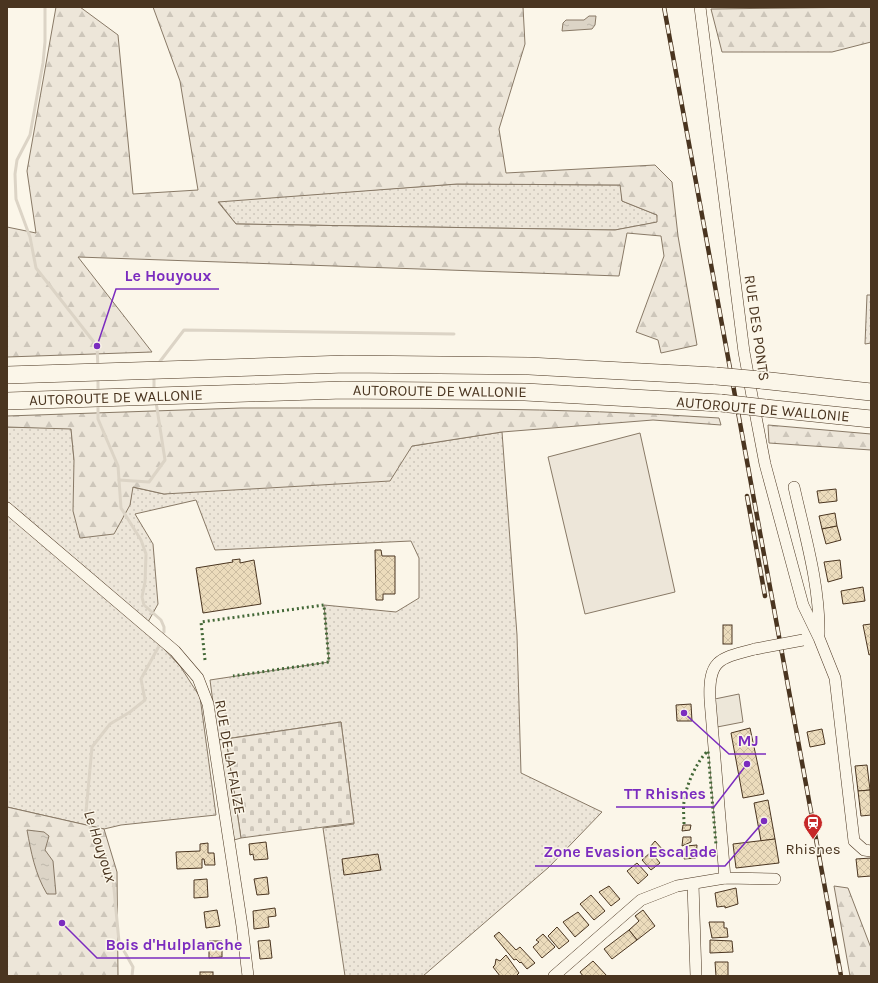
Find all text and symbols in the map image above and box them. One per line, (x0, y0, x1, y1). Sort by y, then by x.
callout: Le Houyoux (116, 261, 219, 289)
text: Le Houyoux (125, 266, 212, 285)
street label: RUE DES PONTS (741, 274, 773, 382)
street label: AUTOROUTE DE WALLONIE (353, 381, 527, 401)
street label: AUTOROUTE DE WALLONIE (29, 386, 203, 409)
street label: AUTOROUTE DE WALLONIE (676, 392, 850, 426)
street label: RUE DE LA FALIZE (211, 698, 249, 816)
callout: MJ (729, 726, 766, 754)
text: MJ (737, 731, 759, 750)
callout: TT Rhisnes (616, 779, 714, 807)
text: TT Rhisnes (624, 784, 706, 803)
water label: Le Houyoux (80, 808, 121, 885)
station icon: Rhisnes (802, 812, 824, 840)
callout: Zone Evasion Escalade (535, 838, 725, 866)
place label: Rhisnes (785, 840, 841, 858)
text: Zone Evasion Escalade (543, 842, 717, 861)
callout: Bois d'Hulplanche (97, 930, 250, 958)
text: Bois d'Hulplanche (106, 935, 242, 954)

